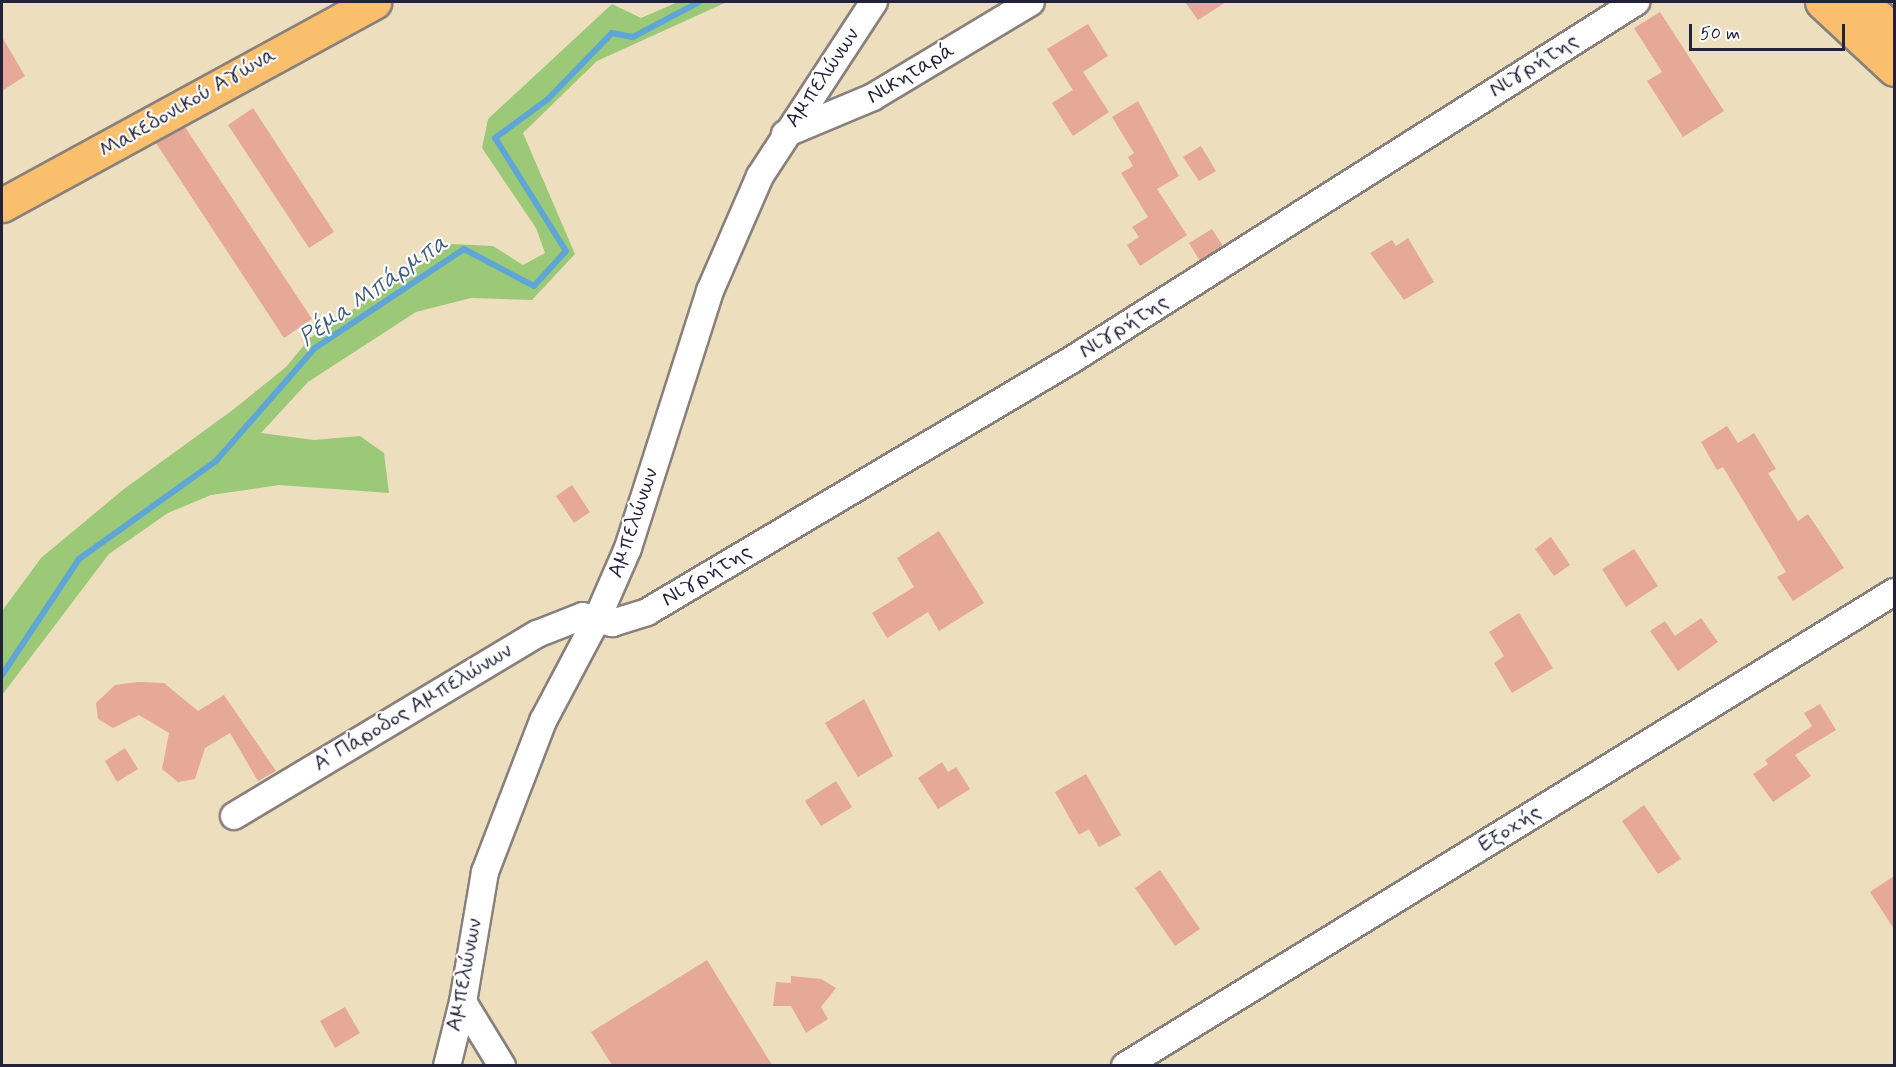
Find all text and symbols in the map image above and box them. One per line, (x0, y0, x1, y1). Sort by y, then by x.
scale bar (1692, 12, 1848, 50)
text: 50 m (1700, 22, 1740, 46)
street label: Αμπελώνων (780, 23, 866, 133)
street label: Νιγρήτης (1484, 28, 1584, 104)
street label: Νικηταρά (862, 38, 960, 110)
street label: Μακεδονικού Αγώνα (95, 42, 281, 164)
water label: Ρέμα Μπάρμπα (294, 229, 454, 353)
street label: Νιγρήτης (1074, 289, 1174, 365)
street label: Αμπελώνων (603, 464, 665, 582)
street label: Νιγρήτης (657, 539, 757, 613)
street label: Α' Πάροδος Αμπελώνων (309, 638, 517, 778)
street label: Εξοχής (1474, 799, 1546, 859)
street label: Αμπελώνων (441, 916, 489, 1034)

